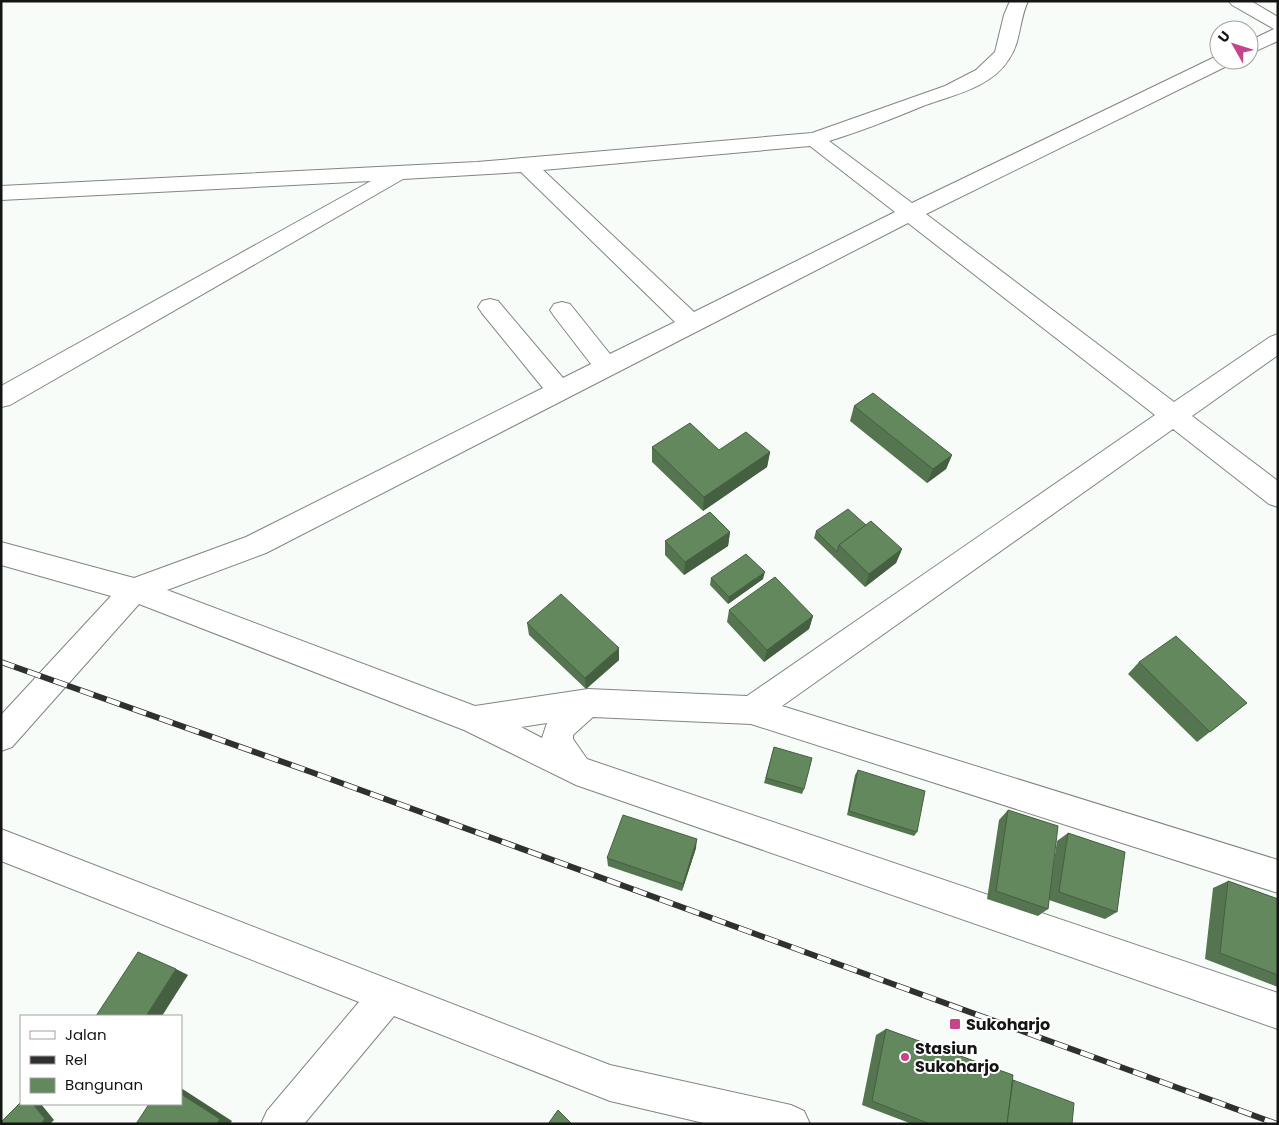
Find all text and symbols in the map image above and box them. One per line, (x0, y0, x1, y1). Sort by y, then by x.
north arrow (1209, 20, 1259, 70)
text: U (1213, 27, 1235, 47)
place label: Sukoharjo (966, 1013, 1050, 1036)
legend (20, 1015, 182, 1105)
marker: Sukoharjo (948, 1017, 962, 1031)
text: Jalan (65, 1024, 107, 1045)
place label: Stasiun Sukoharjo (915, 1037, 999, 1078)
text: Rel (65, 1049, 87, 1070)
marker: Stasiun Sukoharjo (899, 1051, 911, 1063)
text: Bangunan (65, 1074, 143, 1095)

